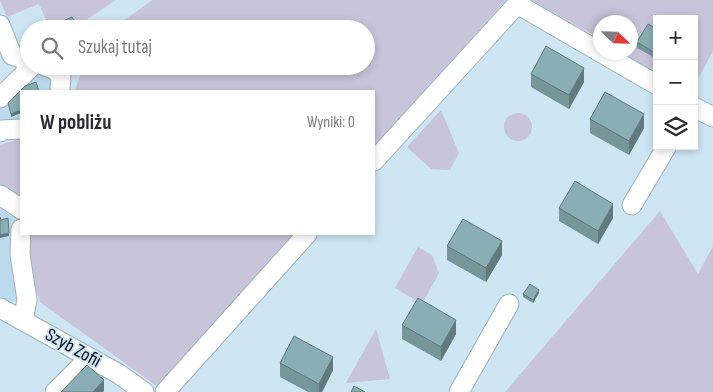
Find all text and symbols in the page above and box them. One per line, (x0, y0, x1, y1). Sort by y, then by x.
north arrow (593, 15, 638, 60)
map controls (653, 15, 698, 150)
button: + (653, 15, 698, 60)
search box (20, 20, 375, 75)
icon: search (38, 34, 66, 62)
text: Szukaj tutaj (78, 36, 152, 59)
button: − (653, 60, 698, 105)
button: layers (653, 105, 698, 150)
text: W pobliżu (40, 110, 111, 135)
text: Wyniki: 0 (307, 113, 355, 132)
street label: Szyb Zofii (41, 323, 105, 373)

